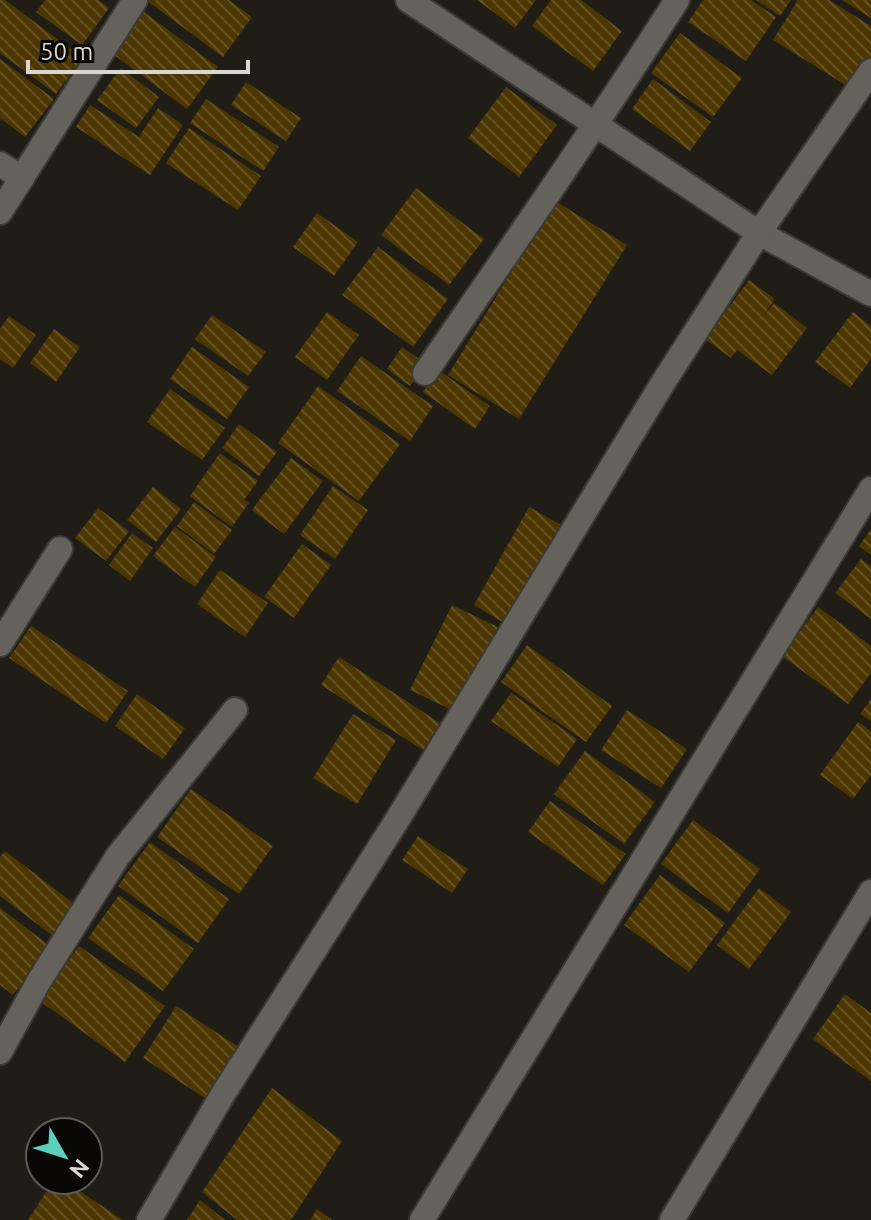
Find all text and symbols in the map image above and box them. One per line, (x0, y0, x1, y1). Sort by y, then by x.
scale bar (28, 24, 248, 74)
text: 50 m (40, 38, 93, 65)
north arrow (24, 1116, 104, 1196)
text: N (65, 1155, 95, 1183)

